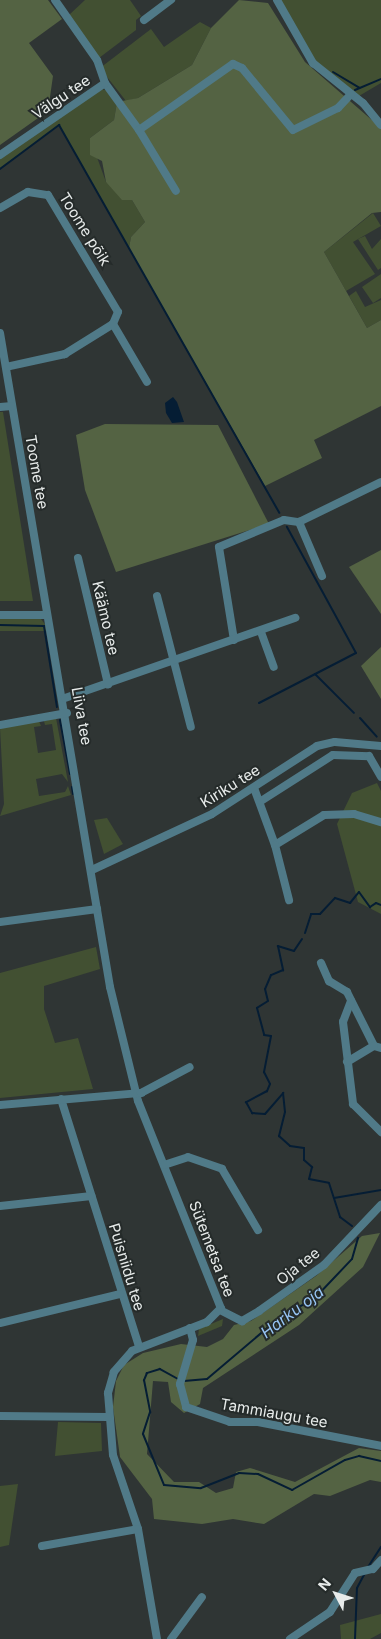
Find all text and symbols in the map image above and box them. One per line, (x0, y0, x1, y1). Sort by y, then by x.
street label: Välgu tee (28, 71, 94, 123)
street label: Toome põik (55, 189, 115, 269)
street label: Toome tee (22, 434, 52, 510)
street label: Käämo tee (89, 579, 123, 657)
street label: Liiva tee (68, 685, 96, 747)
street label: Kiriku tee (197, 761, 263, 811)
street label: Sütemetsa tee (185, 1198, 239, 1300)
street label: Puisniidu tee (105, 1221, 149, 1313)
street label: Oja tee (273, 1244, 323, 1288)
water label: Harku oja (257, 1282, 327, 1342)
street label: Tammiaugu tee (219, 1395, 329, 1431)
north arrow (311, 1569, 361, 1619)
text: N (314, 1574, 334, 1594)

